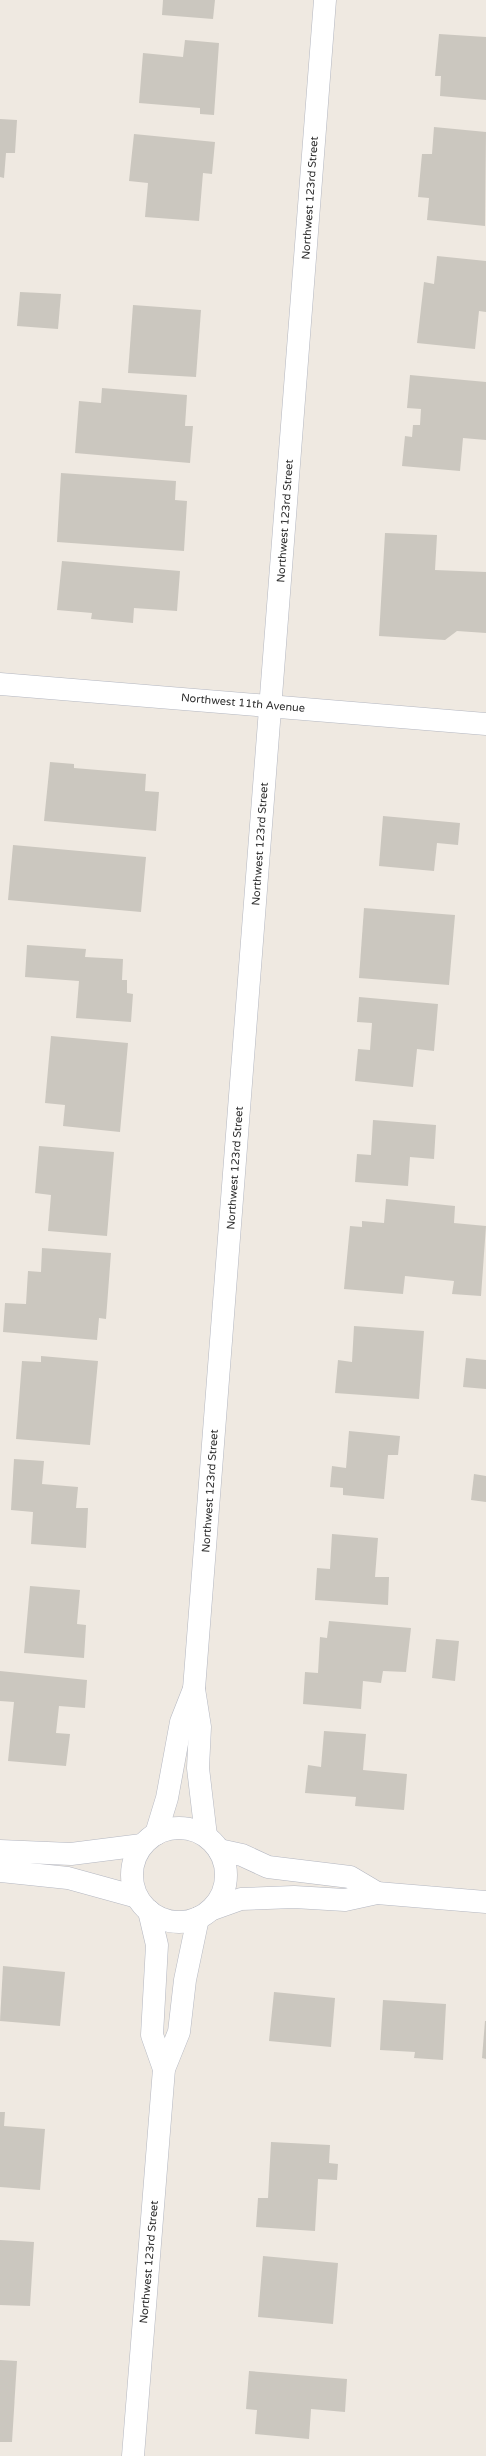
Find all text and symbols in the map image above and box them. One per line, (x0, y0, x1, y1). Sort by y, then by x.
street label: Northwest 123rd Street (299, 136, 321, 260)
street label: Northwest 123rd Street (274, 459, 296, 583)
street label: Northwest 11th Avenue (180, 691, 306, 715)
street label: Northwest 123rd Street (249, 782, 271, 906)
street label: Northwest 123rd Street (224, 1106, 246, 1230)
street label: Northwest 123rd Street (199, 1429, 221, 1553)
street label: Northwest 123rd Street (137, 2200, 161, 2324)

